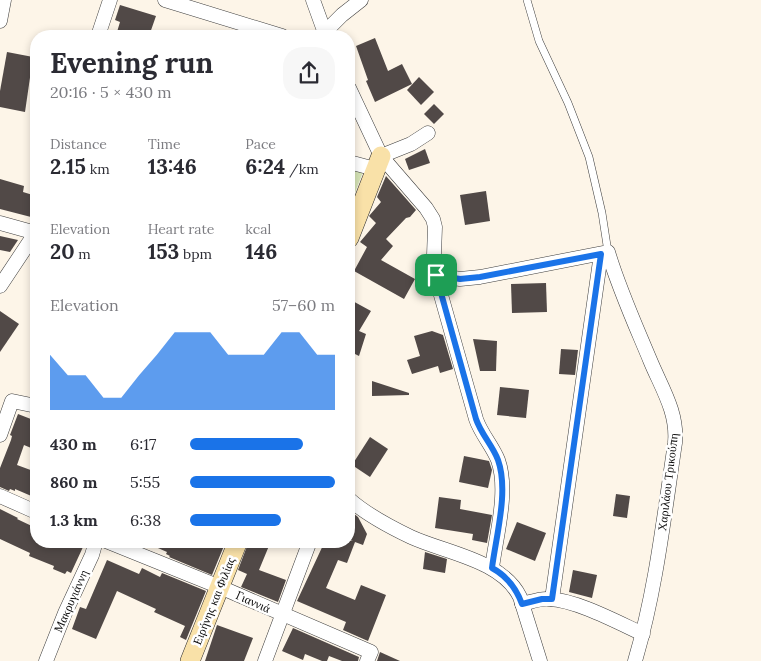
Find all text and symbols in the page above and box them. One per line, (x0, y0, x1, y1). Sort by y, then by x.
text: Evening run (50, 45, 213, 81)
button: share (283, 47, 335, 99)
text: 20:16 · 5 × 430 m (50, 82, 172, 102)
text: Distance (50, 135, 107, 153)
text: Time (148, 135, 181, 153)
text: Pace (245, 135, 276, 153)
text: 2.15 (50, 153, 86, 180)
text: 13:46 (148, 153, 197, 180)
text: 6:24 (245, 153, 285, 180)
text: km (86, 160, 110, 178)
text: /km (285, 160, 319, 178)
text: Elevation (50, 220, 110, 238)
text: Heart rate (148, 220, 214, 238)
text: kcal (245, 220, 271, 238)
text: 20 (50, 238, 75, 265)
text: 153 (148, 238, 179, 265)
text: 146 (245, 238, 277, 265)
text: m (75, 245, 91, 263)
text: bpm (179, 245, 212, 263)
pin (415, 254, 457, 296)
icon: arrive (422, 261, 450, 289)
text: Elevation (50, 295, 119, 315)
text: 57–60 m (272, 295, 335, 315)
street label: Χαριλάου Τρικούπη (654, 432, 681, 532)
text: 430 m (50, 434, 97, 454)
text: 6:17 (130, 434, 156, 454)
text: 860 m (50, 472, 97, 492)
text: 5:55 (130, 472, 160, 492)
text: 1.3 km (50, 510, 98, 530)
text: 6:38 (130, 510, 161, 530)
street label: Ειρήνης και Φιλίας (189, 555, 238, 647)
street label: Μακρυγιάννη (50, 567, 91, 634)
street label: Γιαννιά (233, 587, 274, 616)

